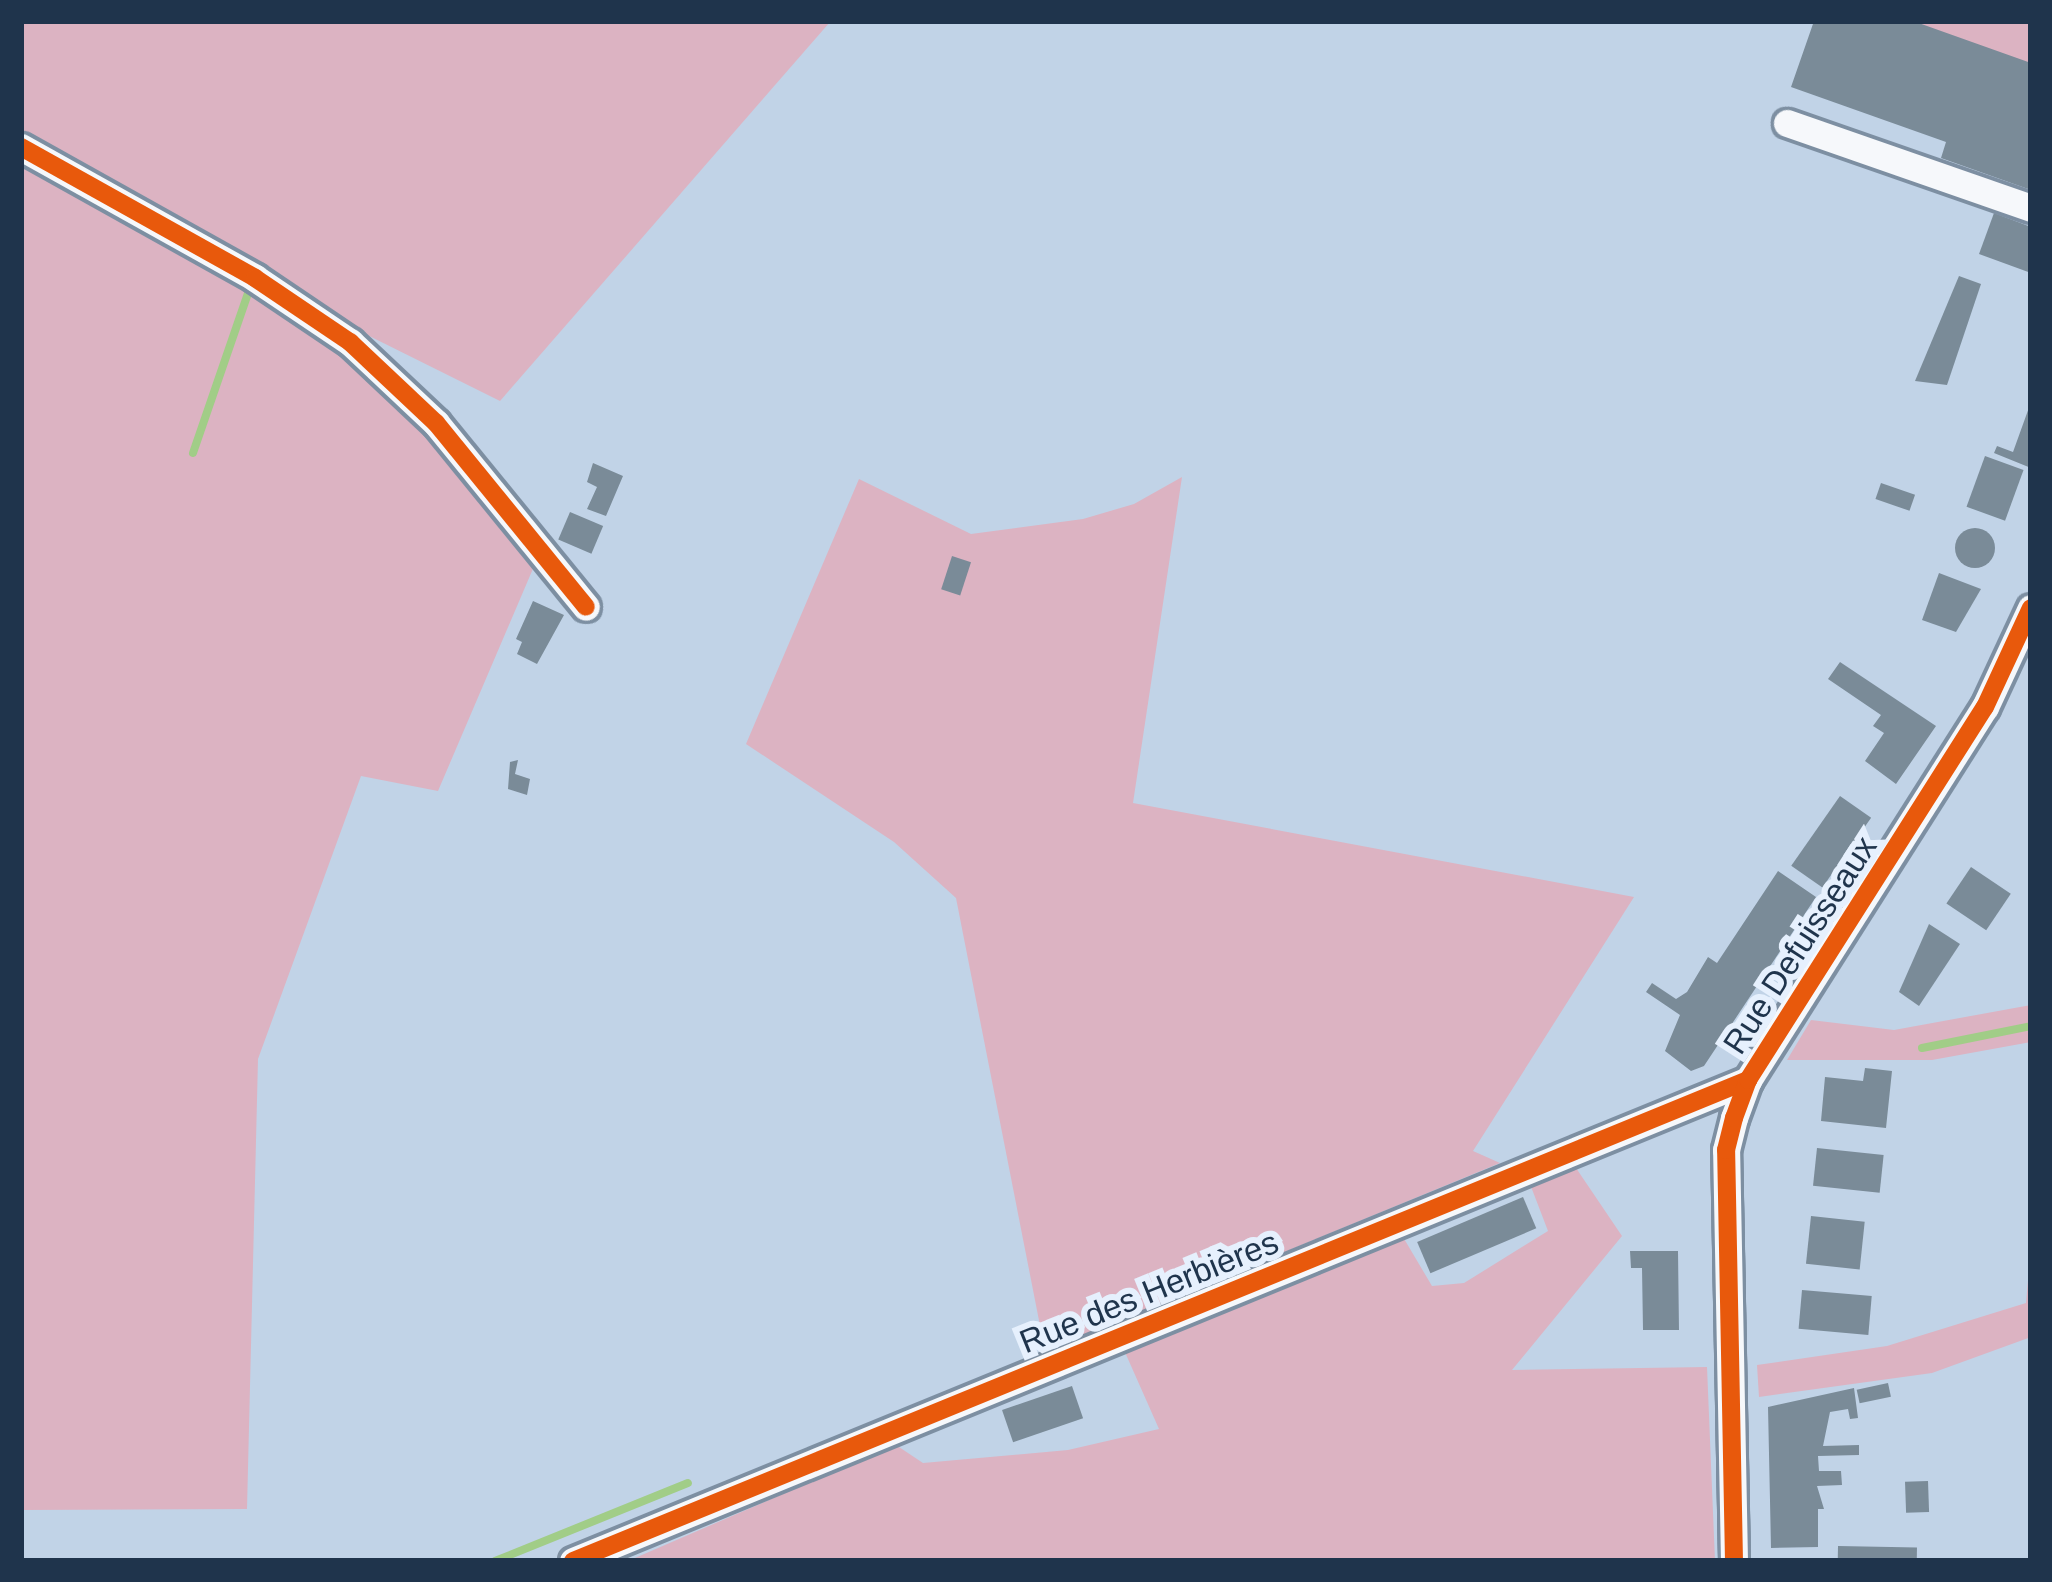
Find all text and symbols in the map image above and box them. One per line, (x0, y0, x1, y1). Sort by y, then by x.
street label: Rue Defuisseaux (1715, 829, 1885, 1061)
street label: Rue des Herbières (1014, 1222, 1284, 1362)

